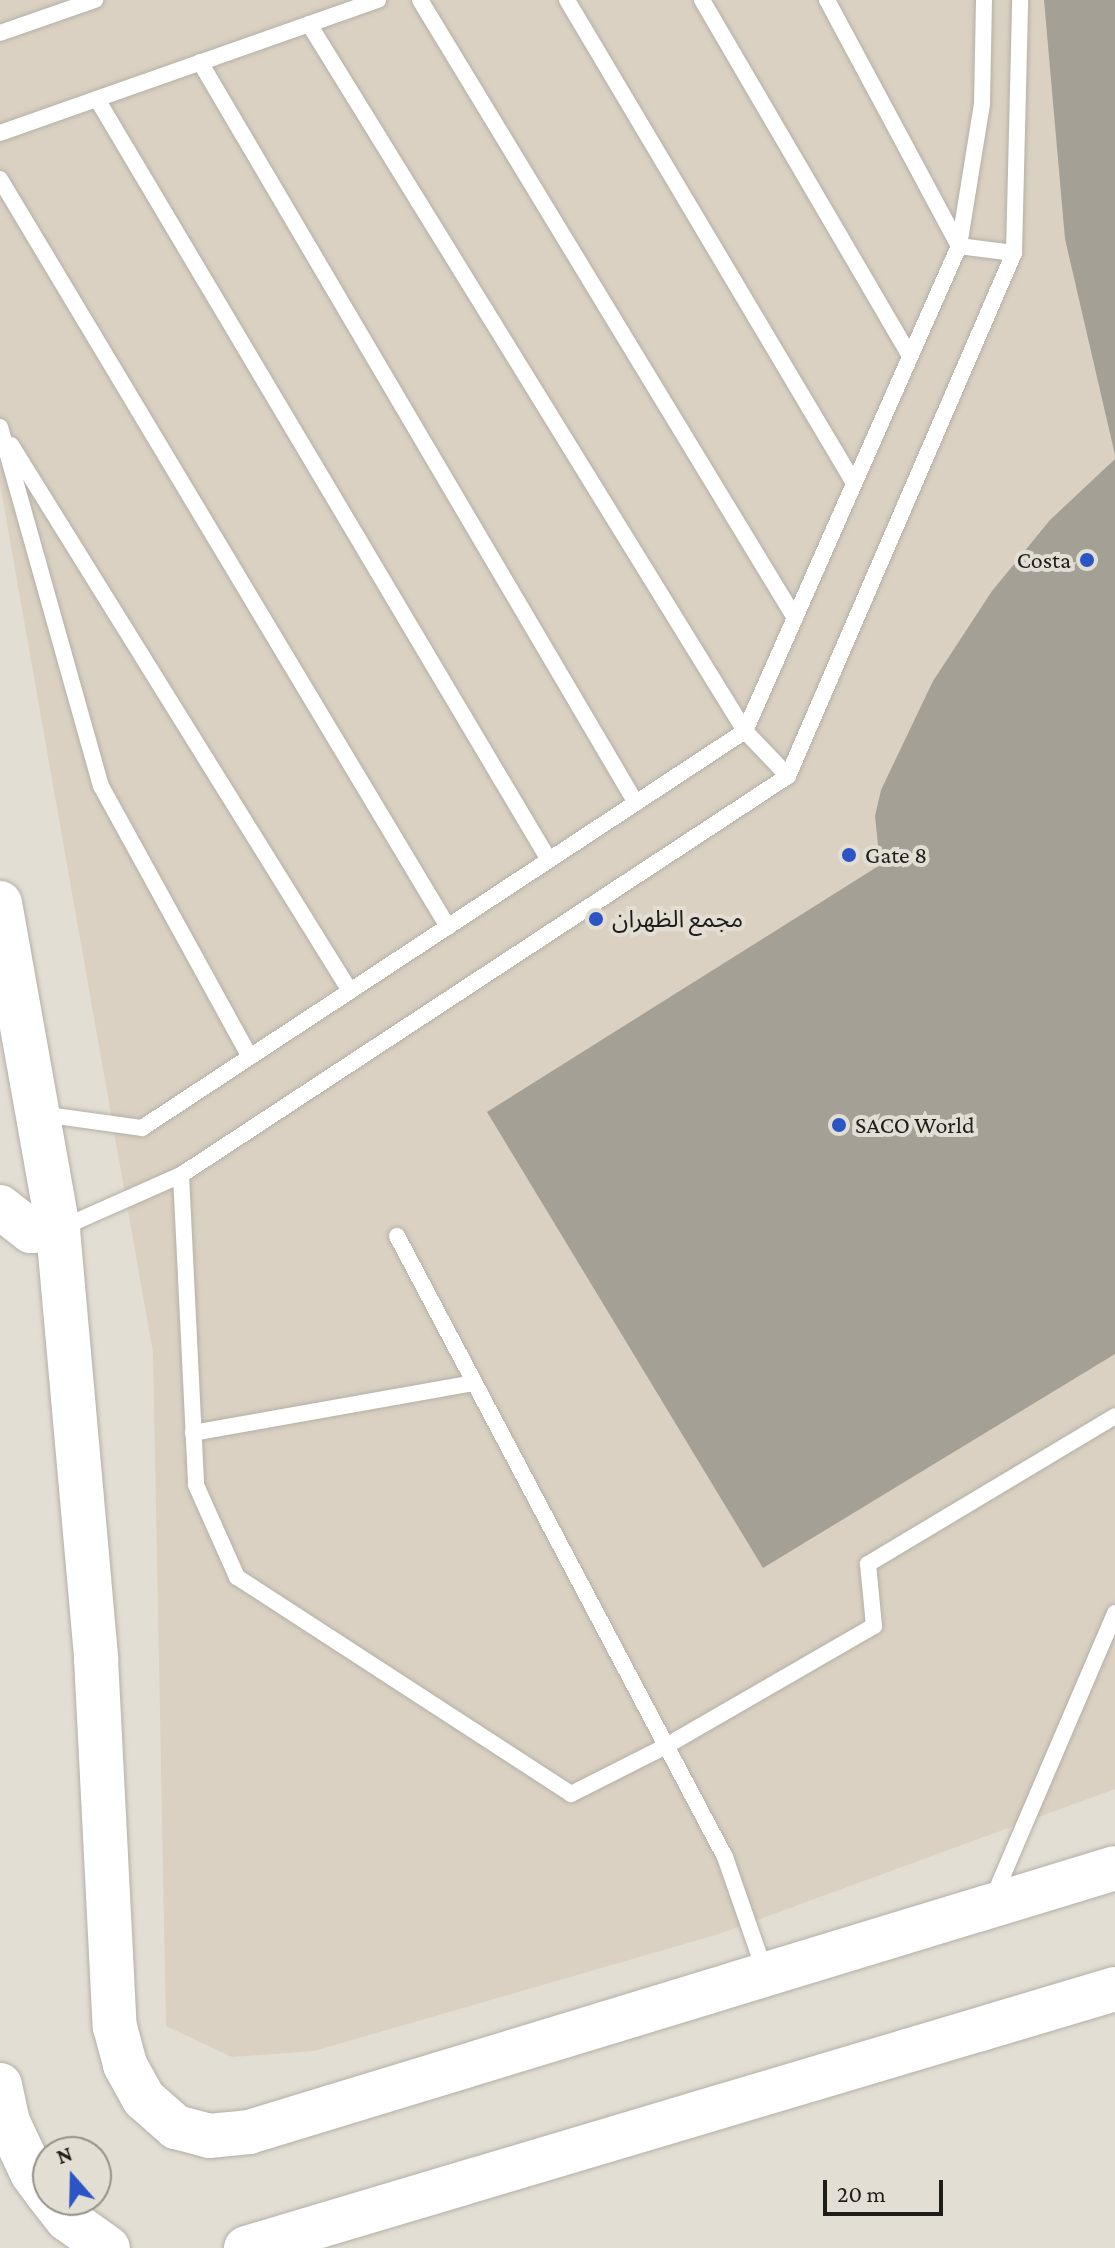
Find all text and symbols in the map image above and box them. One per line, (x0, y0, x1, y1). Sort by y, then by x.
place label: Costa (1017, 546, 1071, 574)
marker: Costa (1078, 551, 1096, 569)
place label: Gate 8 (865, 841, 927, 869)
marker: Gate 8 (840, 846, 858, 864)
place label: مجمع الظهران (612, 905, 743, 933)
marker: مجمع الظهران (587, 910, 605, 928)
place label: SACO World (855, 1111, 975, 1139)
marker: SACO World (830, 1116, 848, 1134)
north arrow (32, 2136, 112, 2216)
text: N (53, 2141, 76, 2169)
scale bar (827, 2164, 947, 2214)
text: 20 m (837, 2180, 886, 2207)

